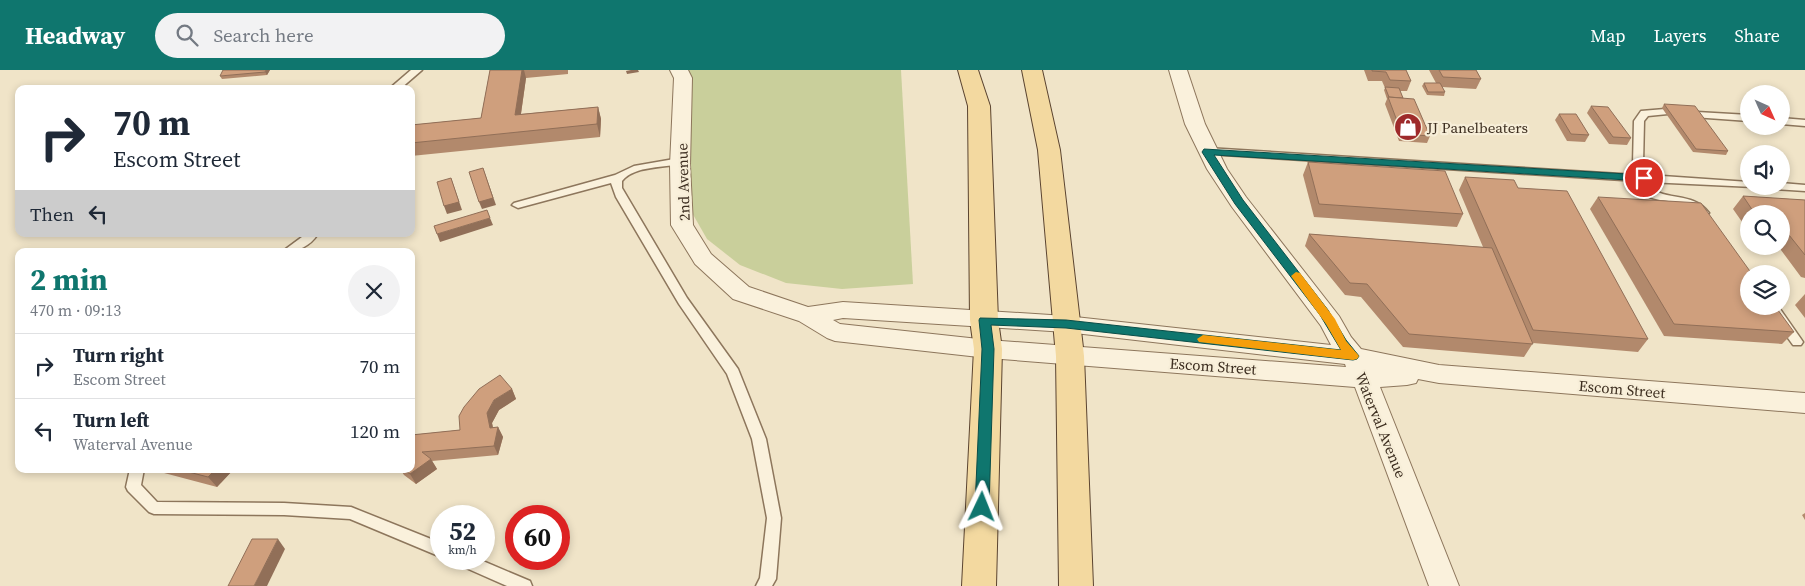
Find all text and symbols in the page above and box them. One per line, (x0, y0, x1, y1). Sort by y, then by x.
search box (155, 13, 505, 58)
text: Headway (25, 19, 125, 52)
icon: search (173, 21, 201, 49)
text: Search here (213, 22, 314, 48)
text: Map (1590, 23, 1625, 48)
text: Layers (1653, 23, 1706, 48)
text: Share (1734, 23, 1780, 48)
north arrow (1740, 85, 1790, 135)
map controls (1740, 85, 1790, 315)
text: 70 m (113, 99, 190, 147)
icon: right (30, 105, 95, 170)
shop icon: JJ Panelbeaters (1393, 112, 1423, 142)
place label: JJ Panelbeaters (1426, 117, 1528, 138)
street label: 2nd Avenue (671, 142, 695, 221)
text: Escom Street (113, 144, 240, 174)
button: sound (1740, 145, 1790, 195)
pin (1623, 157, 1665, 199)
icon: arrive (1630, 164, 1658, 192)
icon: left (84, 200, 112, 228)
text: Then (30, 201, 74, 227)
button: search (1740, 205, 1790, 255)
text: 2 min (30, 259, 108, 300)
button: close (348, 265, 400, 317)
button: layers (1740, 265, 1790, 315)
text: 470 m · 09:13 (30, 299, 121, 321)
text: Turn right (73, 342, 164, 368)
icon: right (30, 352, 58, 380)
street label: Escom Street (1169, 352, 1257, 380)
text: 70 m (359, 353, 400, 379)
text: Escom Street (73, 368, 166, 390)
street label: Waterval Avenue (1350, 369, 1412, 481)
street label: Escom Street (1578, 375, 1666, 403)
text: Turn left (73, 407, 149, 433)
icon: left (30, 417, 58, 445)
text: 120 m (350, 418, 400, 444)
text: Waterval Avenue (73, 433, 193, 455)
position arrow (955, 480, 1007, 532)
speed limit sign: 60 (505, 505, 570, 570)
text: 52 (449, 514, 476, 548)
text: km/h (448, 542, 477, 558)

